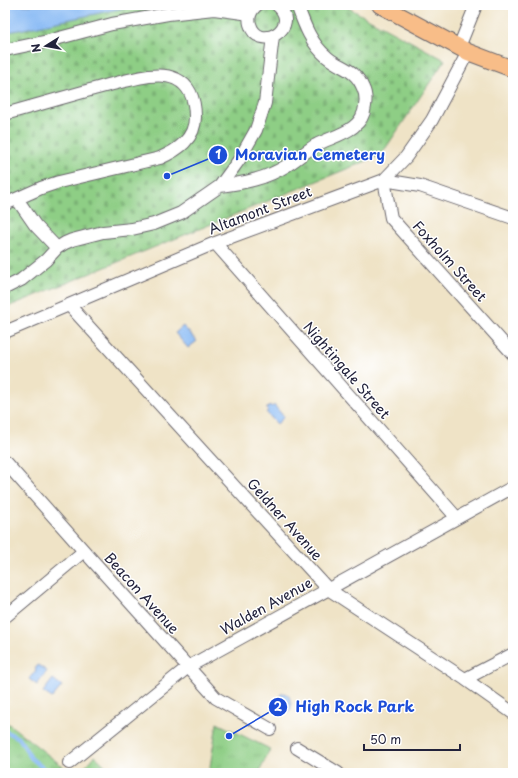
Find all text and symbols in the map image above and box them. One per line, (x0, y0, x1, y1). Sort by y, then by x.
north arrow (26, 26, 66, 66)
text: N (26, 42, 45, 54)
callout: Moravian Cemetery (208, 141, 393, 168)
text: Moravian Cemetery (235, 142, 385, 165)
text: 1 (215, 145, 221, 163)
street label: Altamont Street (205, 180, 315, 239)
street label: Foxholm Street (408, 216, 492, 306)
street label: Nightingale Street (299, 317, 395, 423)
street label: Geldner Avenue (242, 473, 328, 565)
street label: Beacon Avenue (100, 548, 185, 639)
street label: Walden Avenue (216, 572, 316, 640)
callout: High Rock Park (268, 693, 422, 720)
text: High Rock Park (296, 694, 414, 717)
text: 2 (274, 697, 283, 715)
scale bar (364, 726, 460, 752)
text: 50 m (370, 730, 401, 748)

